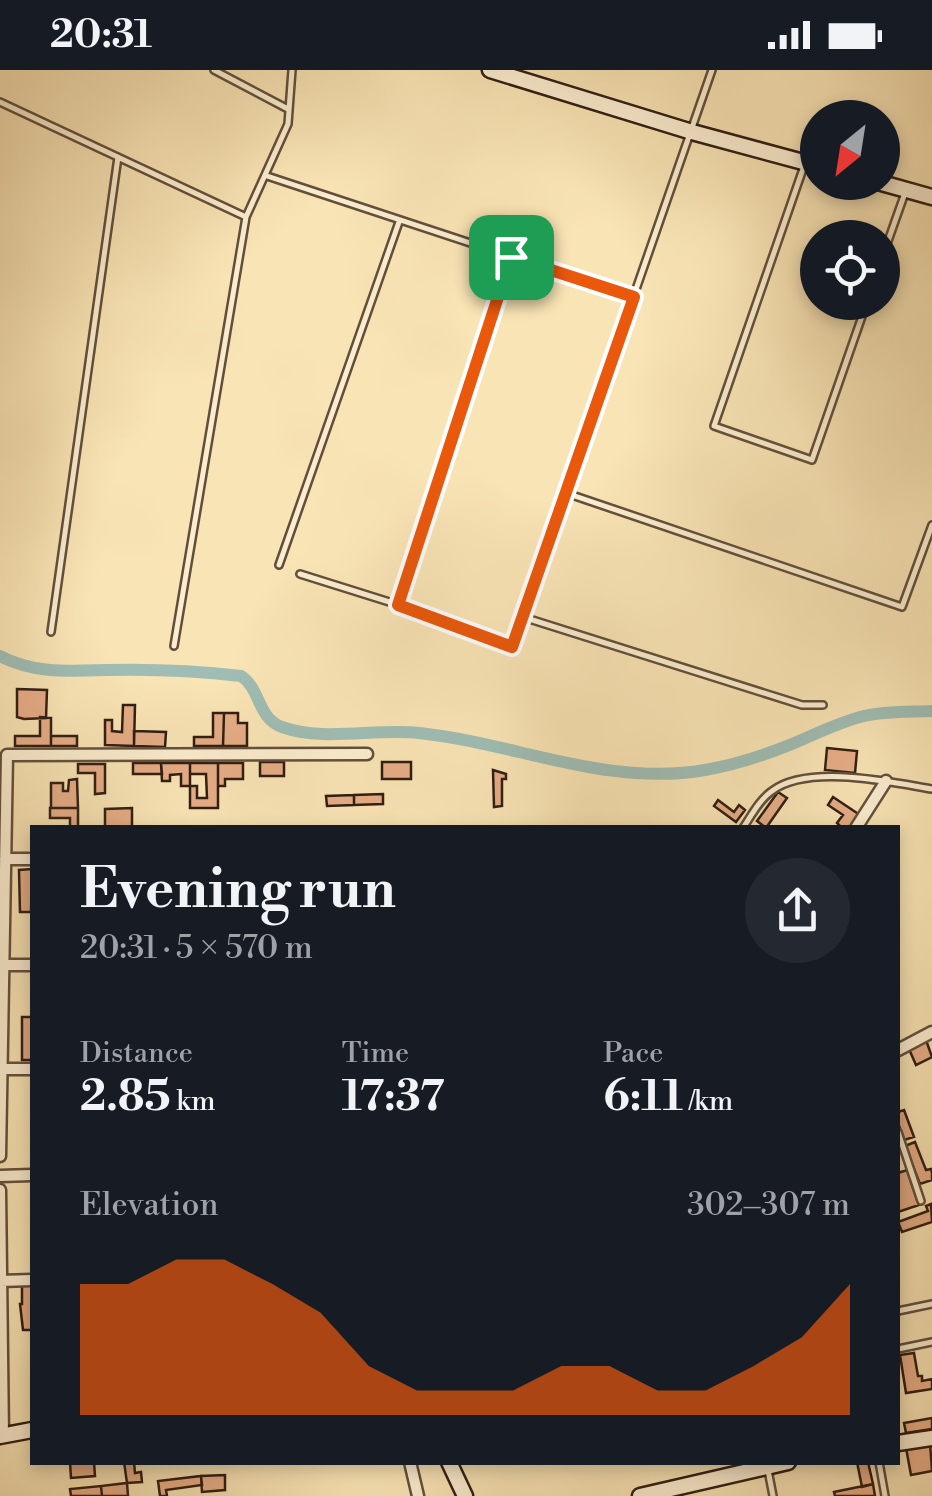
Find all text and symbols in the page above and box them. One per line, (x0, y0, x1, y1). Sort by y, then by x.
text: 20:31 (50, 12, 152, 59)
north arrow (800, 100, 900, 200)
map controls (800, 100, 900, 320)
pin (469, 215, 554, 300)
button: locate (800, 220, 900, 320)
icon: arrive (484, 230, 539, 285)
text: Evening run (80, 856, 396, 925)
button: share (745, 858, 850, 963)
text: 20:31 · 5 × 570 m (80, 928, 313, 968)
text: Distance (80, 1036, 193, 1071)
text: Time (342, 1036, 409, 1071)
text: Pace (603, 1036, 663, 1071)
text: 2.85 (80, 1071, 171, 1124)
text: 17:37 (342, 1071, 445, 1124)
text: 6:11 (603, 1071, 683, 1124)
text: km (171, 1084, 215, 1119)
text: /km (683, 1084, 733, 1119)
text: Elevation (80, 1185, 219, 1225)
text: 302–307 m (687, 1185, 850, 1225)

